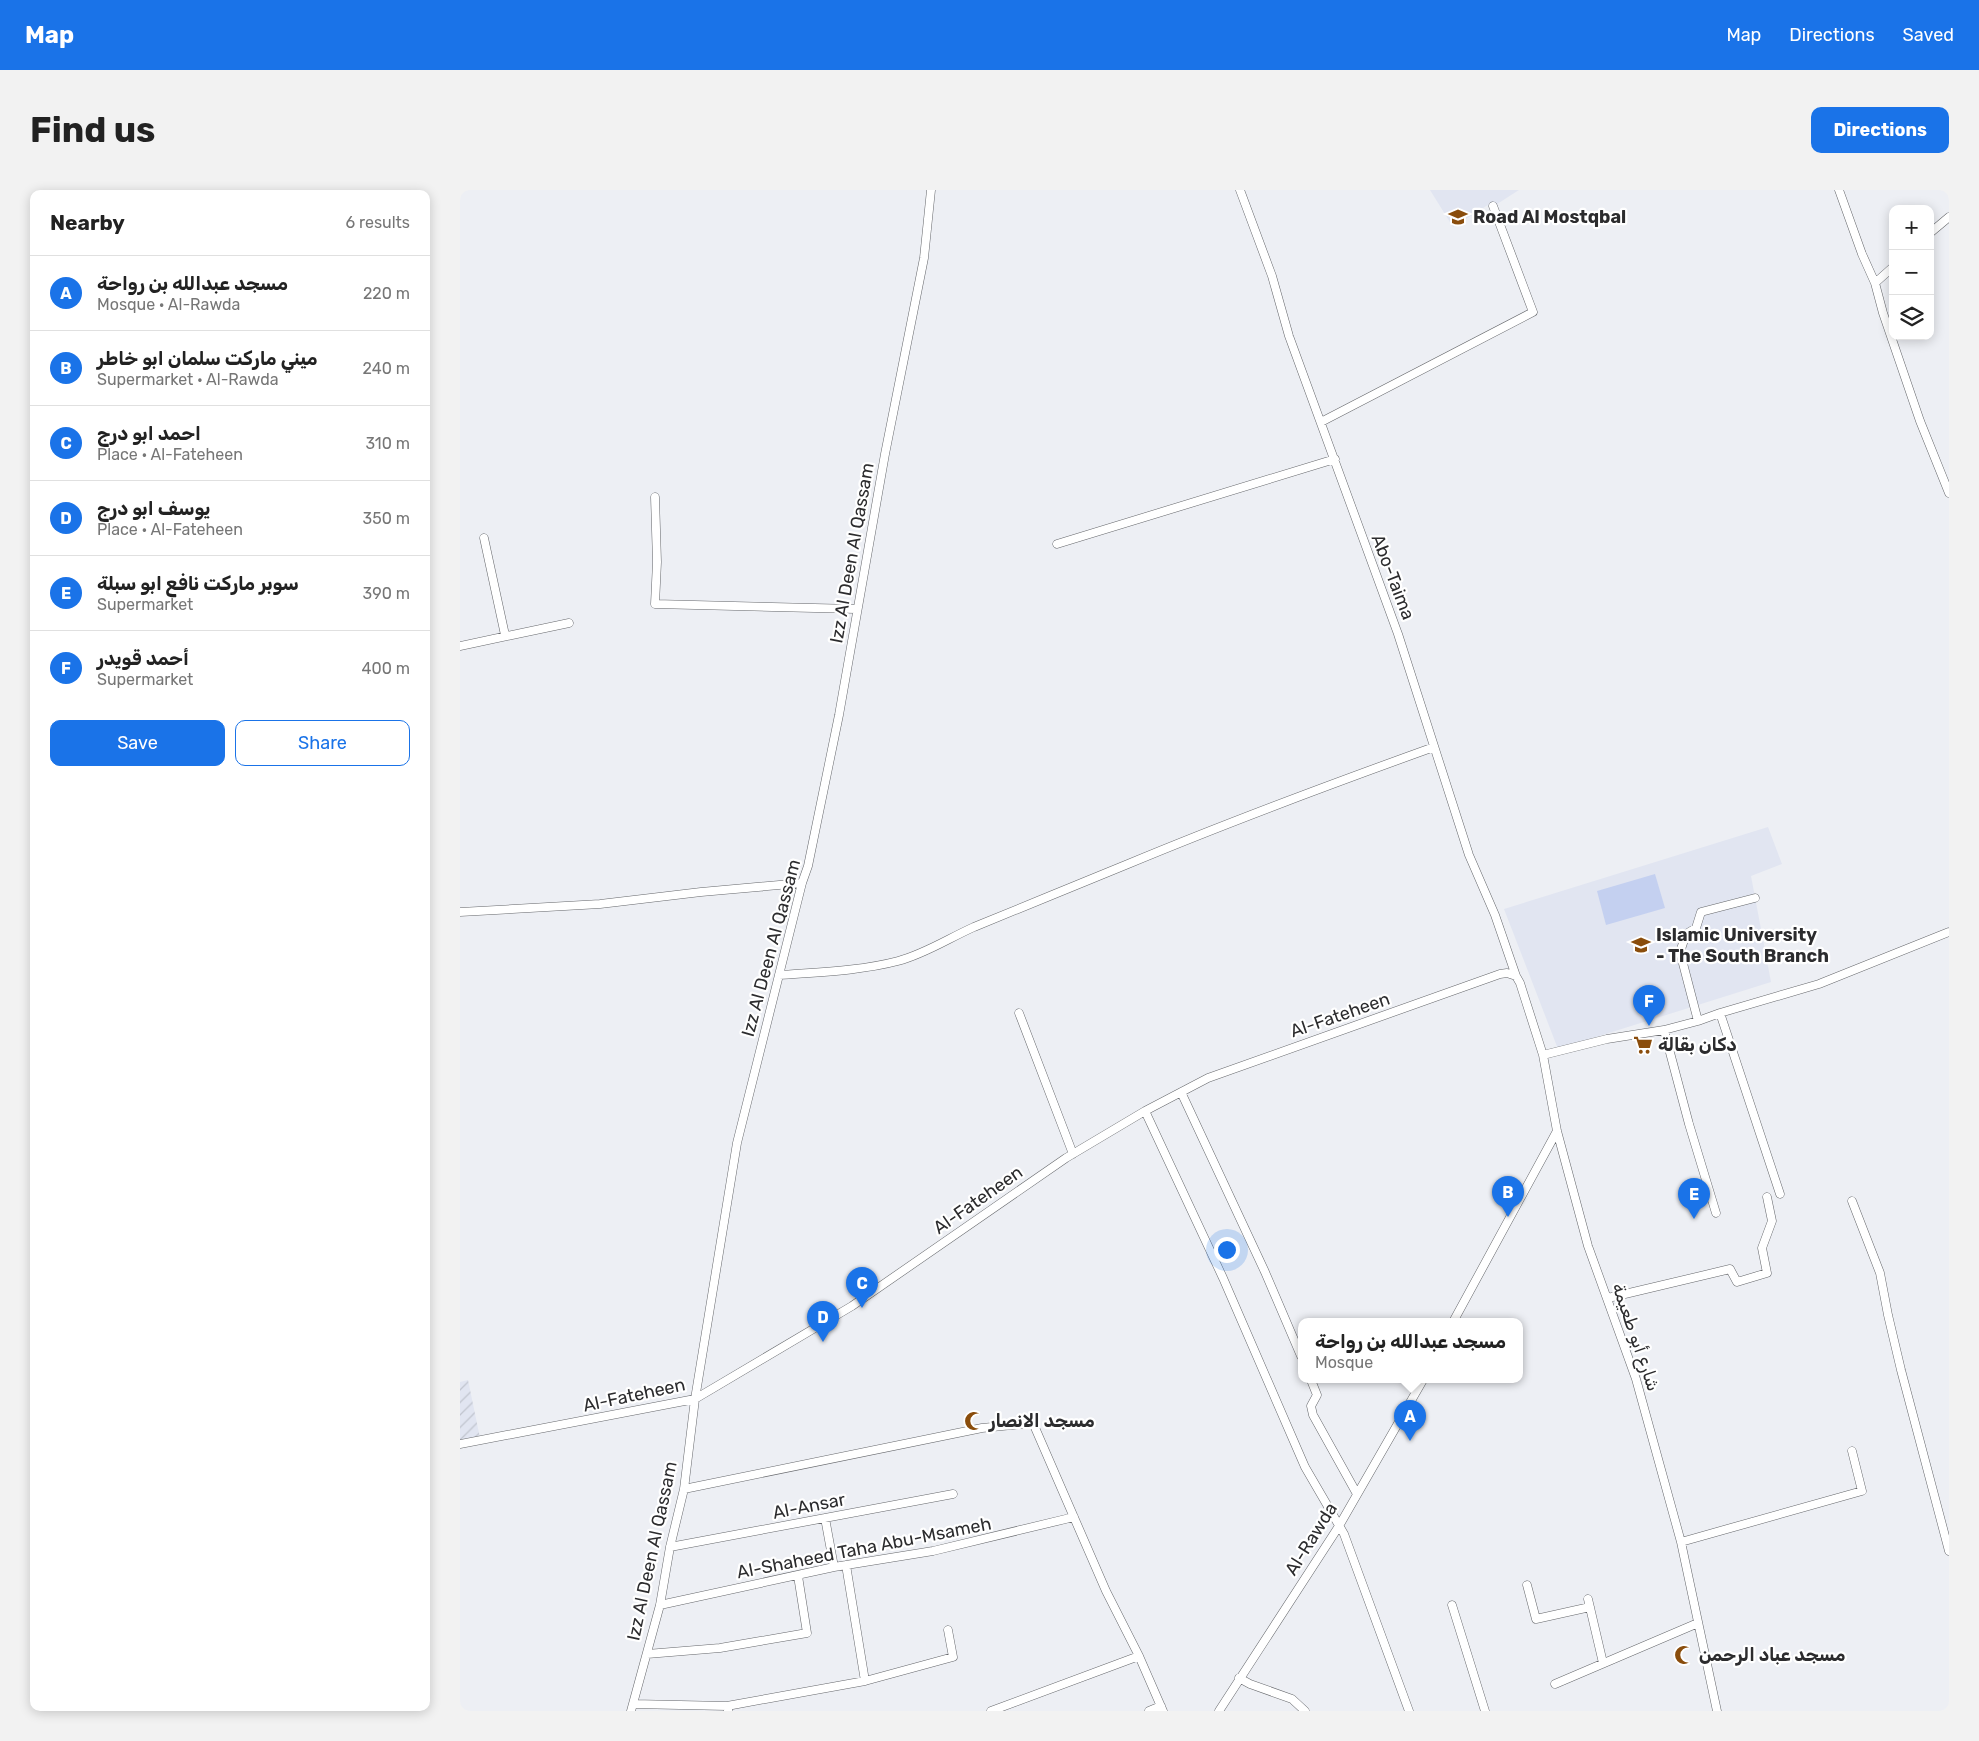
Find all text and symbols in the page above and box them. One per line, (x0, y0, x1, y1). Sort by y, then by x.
text: Map (25, 21, 74, 49)
text: Map (1726, 24, 1761, 46)
text: Directions (1789, 24, 1875, 46)
text: Saved (1903, 24, 1954, 46)
button: Directions (1811, 107, 1949, 153)
text: Find us (30, 109, 155, 151)
map controls (1889, 205, 1934, 340)
button: + (1889, 205, 1934, 250)
school or university icon: Road Al Mostqbal (1447, 206, 1469, 228)
place label: Road Al Mostqbal (1473, 206, 1626, 228)
text: Nearby (50, 210, 125, 235)
text: 6 results (345, 213, 410, 232)
button: − (1889, 250, 1934, 295)
text: مسجد عبدالله بن رواحة (97, 272, 288, 295)
text: A (60, 284, 72, 303)
text: 220 m (363, 284, 410, 303)
text: Mosque · Al-Rawda (97, 295, 240, 314)
button: layers (1889, 295, 1934, 340)
text: ميني ماركت سلمان ابو خاطر (97, 347, 318, 370)
text: B (60, 359, 72, 378)
text: 240 m (363, 359, 410, 378)
text: Supermarket · Al-Rawda (97, 370, 279, 389)
text: احمد ابو درج (97, 422, 201, 445)
text: C (60, 434, 72, 453)
text: 310 m (366, 434, 410, 453)
text: Place · Al-Fateheen (97, 445, 243, 464)
street label: Izz Al Deen Al Qassam (825, 461, 879, 645)
text: يوسف ابو درج (97, 497, 210, 520)
text: D (60, 509, 72, 528)
text: 350 m (363, 509, 410, 528)
text: Place · Al-Fateheen (97, 520, 243, 539)
street label: Abo-Taima (1367, 531, 1419, 623)
text: سوبر ماركت نافع ابو سبلة (97, 572, 299, 595)
text: E (61, 584, 71, 603)
text: 390 m (363, 584, 410, 603)
text: Supermarket (97, 595, 193, 614)
text: أحمد قويدر (97, 647, 189, 670)
text: F (61, 659, 71, 678)
text: 400 m (362, 659, 410, 678)
text: Supermarket (97, 670, 193, 689)
button: Save (50, 720, 225, 766)
button: Share (235, 720, 410, 766)
street label: Izz Al Deen Al Qassam (737, 857, 805, 1039)
place label: Islamic University - The South Branch (1656, 924, 1829, 967)
school or university icon: Islamic University - The South Branch (1630, 934, 1652, 956)
pin: F (1633, 985, 1665, 1026)
street label: Al-Fateheen (1287, 988, 1393, 1042)
supermarket icon: دكان بقالة (1632, 1034, 1654, 1056)
place label: دكان بقالة (1658, 1034, 1737, 1056)
street label: Al-Fateheen (929, 1161, 1027, 1239)
pin: B (1492, 1176, 1524, 1217)
pin: E (1678, 1178, 1710, 1219)
your location (1214, 1237, 1240, 1263)
pin: C (846, 1267, 878, 1308)
street label: شارع أبو طعيمة (1606, 1280, 1665, 1394)
pin: D (807, 1301, 839, 1342)
popup (1298, 1318, 1523, 1383)
text: مسجد عبدالله بن رواحة (1315, 1330, 1506, 1353)
text: Mosque (1315, 1353, 1373, 1372)
street label: Al-Fateheen (581, 1373, 687, 1417)
pin: A (1394, 1400, 1426, 1441)
mosque icon: مسجد الانصار (963, 1410, 985, 1432)
place label: مسجد الانصار (988, 1410, 1095, 1432)
street label: Izz Al Deen Al Qassam (622, 1459, 682, 1643)
street label: Al-Ansar (771, 1488, 847, 1524)
street label: Al-Rawda (1280, 1499, 1342, 1579)
street label: Al-Shaheed Taha Abu-Msameh (735, 1513, 993, 1583)
mosque icon: مسجد عباد الرحمن (1673, 1644, 1695, 1666)
place label: مسجد عباد الرحمن (1699, 1644, 1846, 1666)

